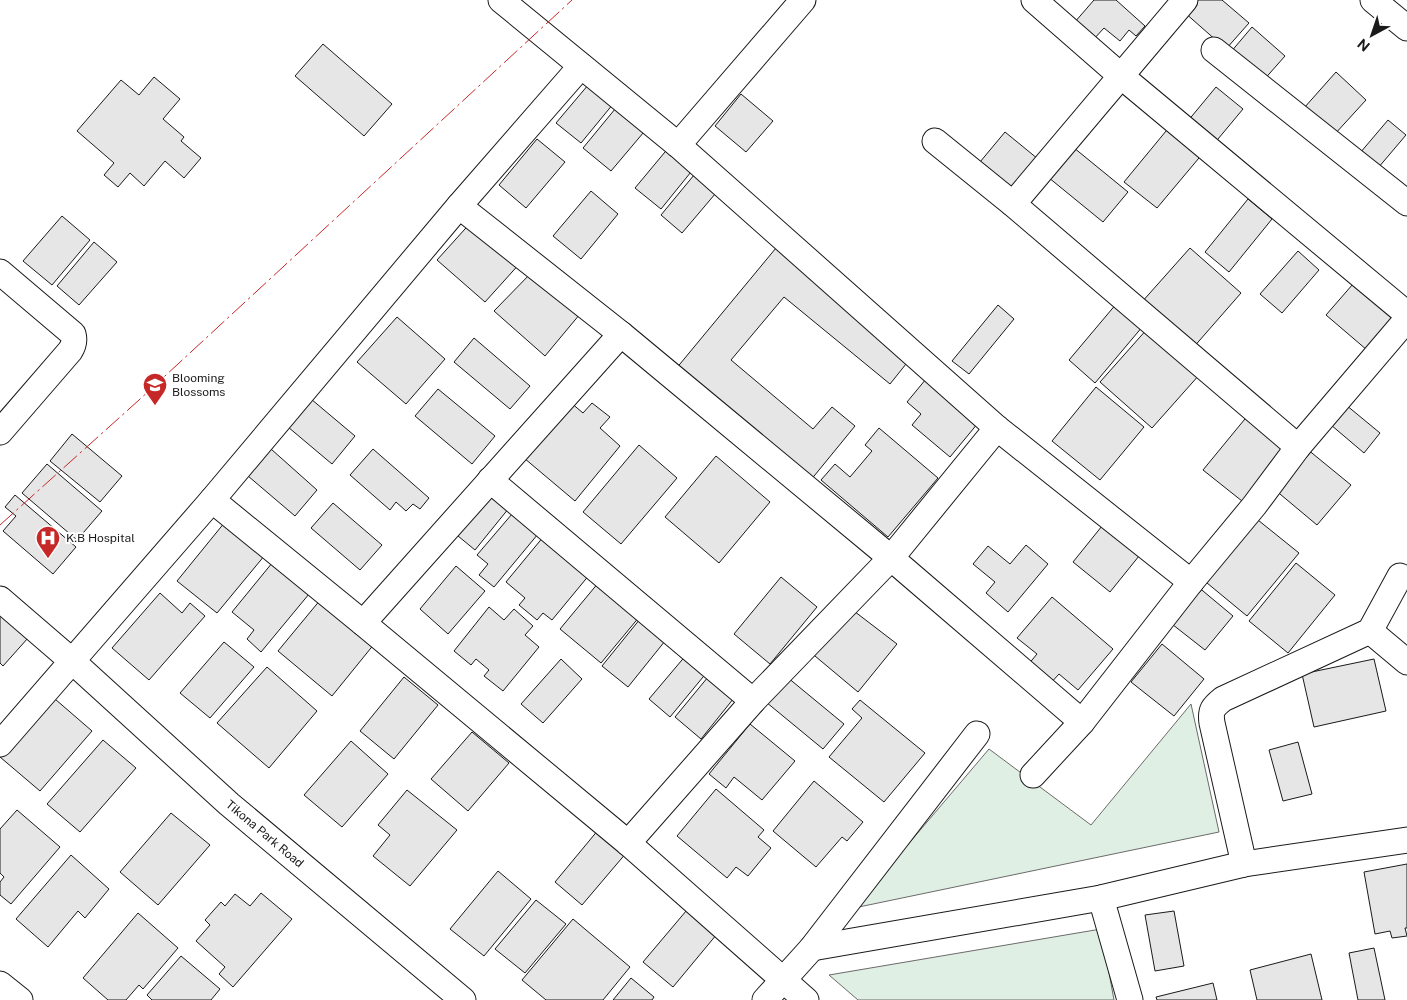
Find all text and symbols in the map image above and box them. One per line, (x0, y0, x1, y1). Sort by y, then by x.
north arrow (1347, 10, 1397, 60)
text: N (1354, 35, 1373, 55)
place label: Blooming Blossoms (172, 371, 225, 399)
school or university icon: Blooming Blossoms (142, 372, 168, 406)
hospital icon: K.B Hospital (35, 525, 61, 559)
place label: K.B Hospital (66, 531, 135, 545)
street label: Tikona Park Road (223, 797, 306, 870)

